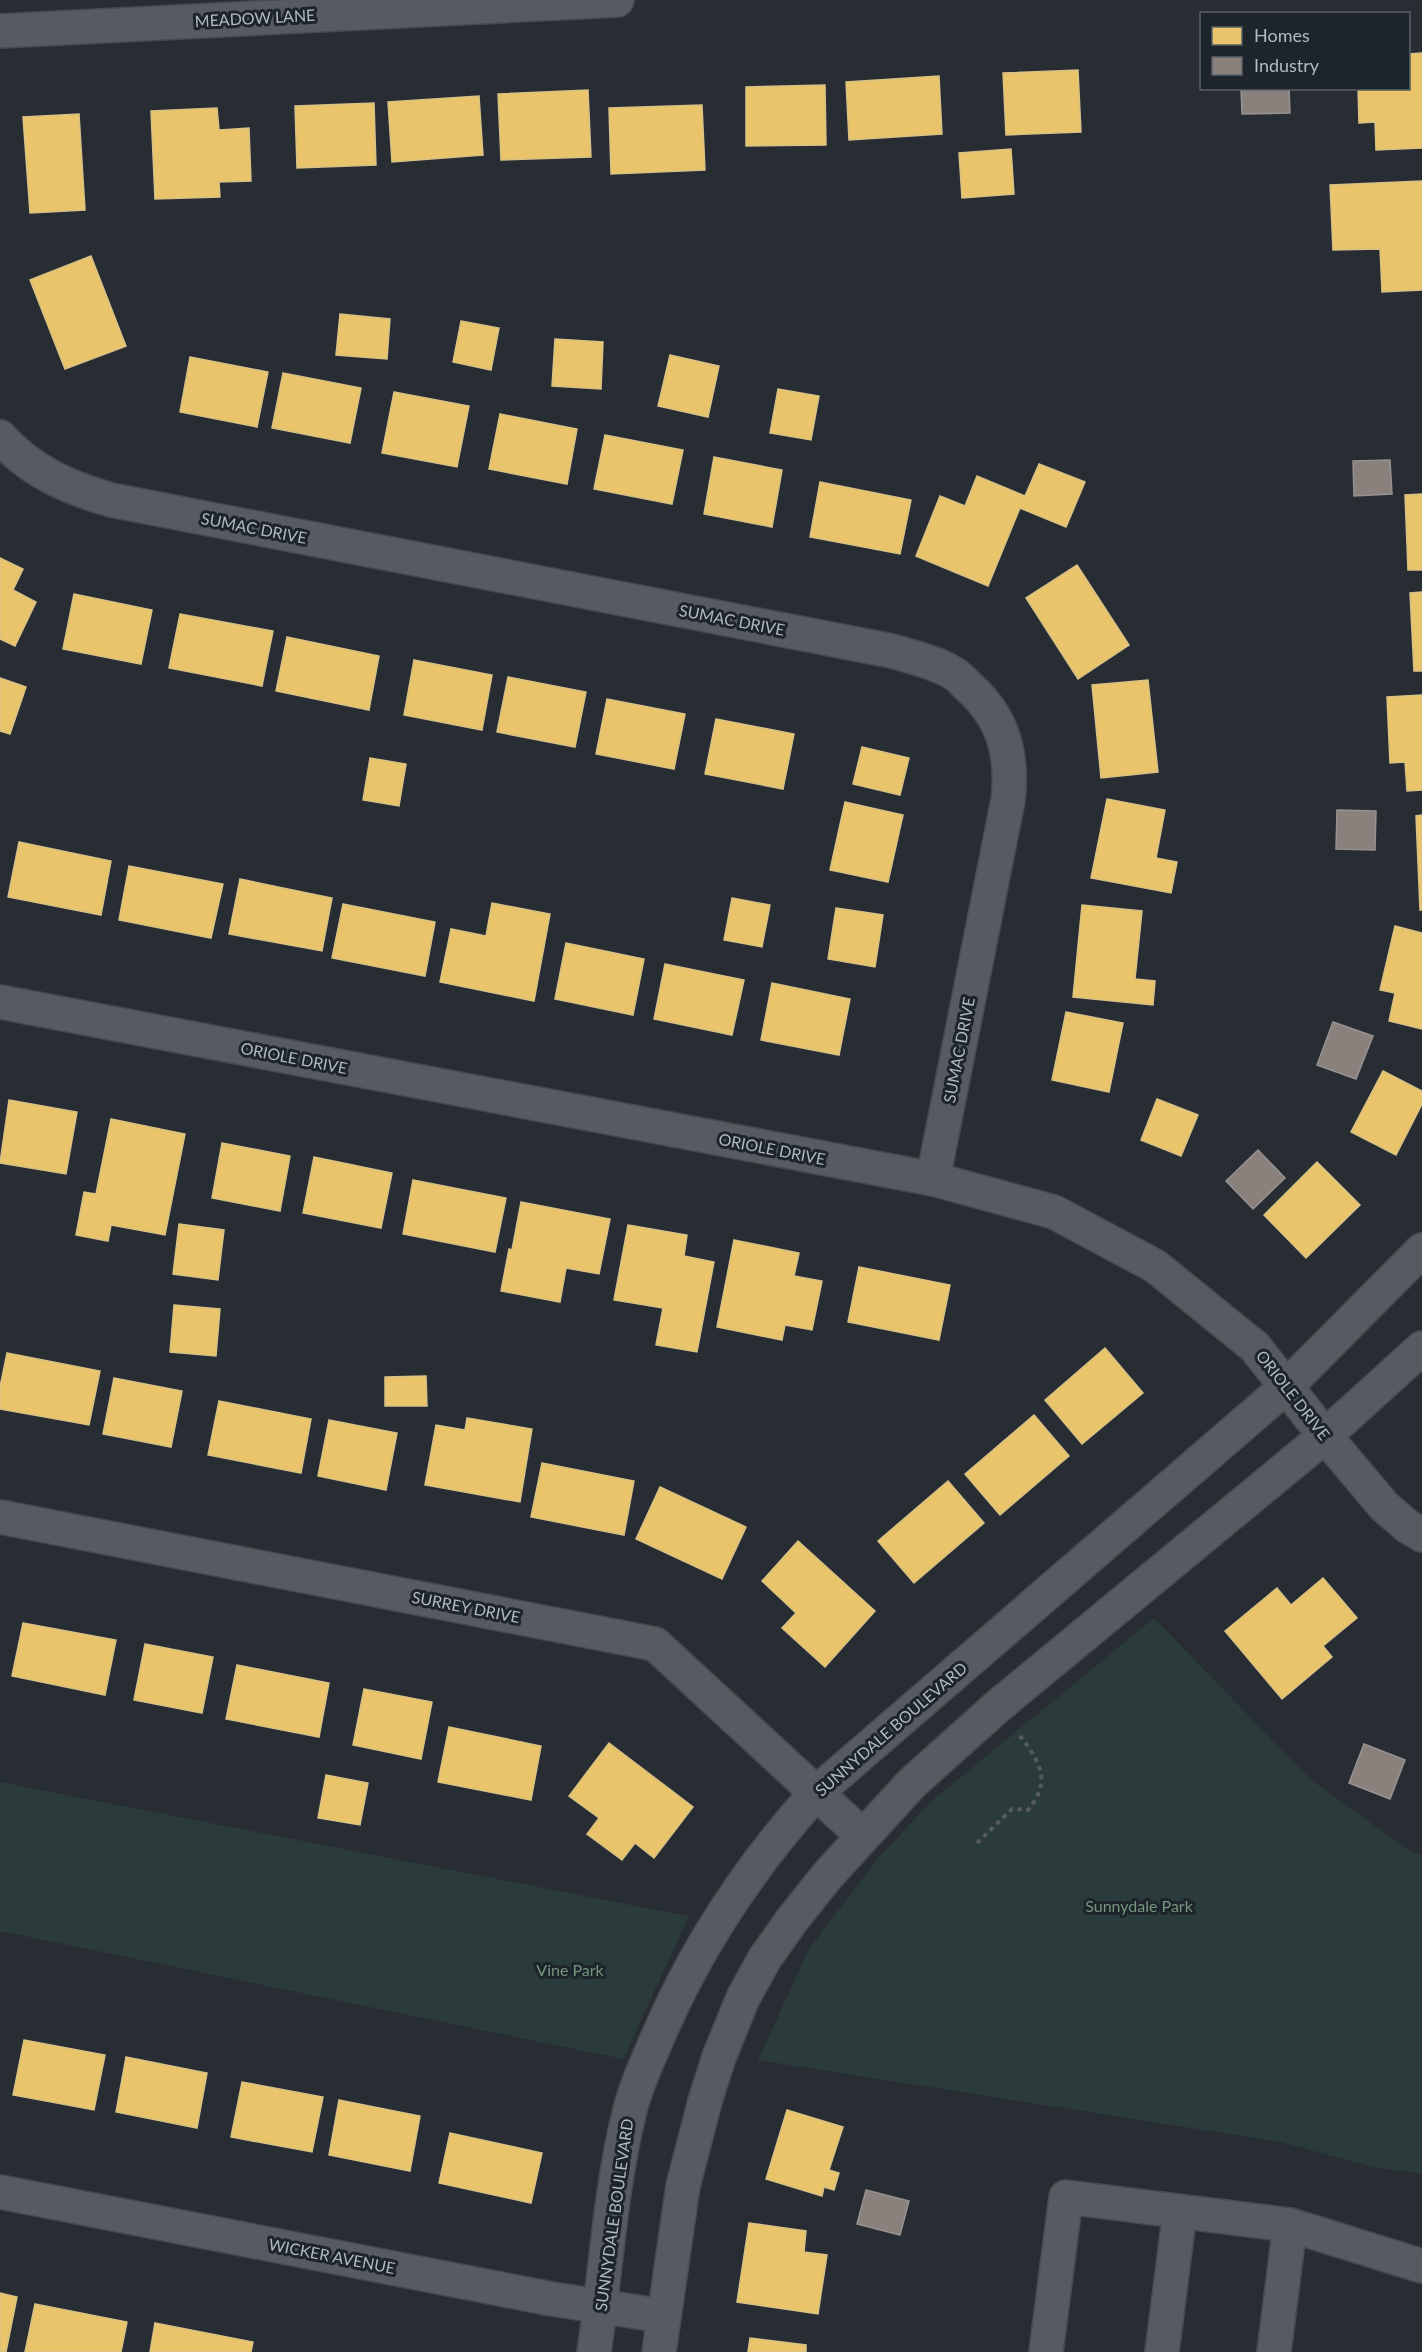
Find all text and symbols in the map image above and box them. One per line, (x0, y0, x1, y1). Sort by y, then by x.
street label: MEADOW LANE (194, 5, 316, 30)
legend (1200, 12, 1410, 90)
text: Homes (1254, 24, 1310, 46)
text: Industry (1254, 54, 1320, 76)
street label: SUMAC DRIVE (200, 508, 309, 547)
street label: SUMAC DRIVE (678, 600, 787, 639)
street label: SUMAC DRIVE (939, 995, 978, 1104)
street label: ORIOLE DRIVE (239, 1038, 349, 1077)
street label: ORIOLE DRIVE (717, 1129, 827, 1168)
street label: ORIOLE DRIVE (1253, 1346, 1334, 1443)
street label: SURREY DRIVE (410, 1587, 522, 1626)
street label: SUNNYDALE BOULEVARD (811, 1658, 970, 1800)
park label: Sunnydale Park (1085, 1896, 1194, 1915)
park label: Vine Park (536, 1960, 605, 1979)
street label: SUNNYDALE BOULEVARD (591, 2117, 636, 2313)
street label: WICKER AVENUE (267, 2234, 397, 2277)

